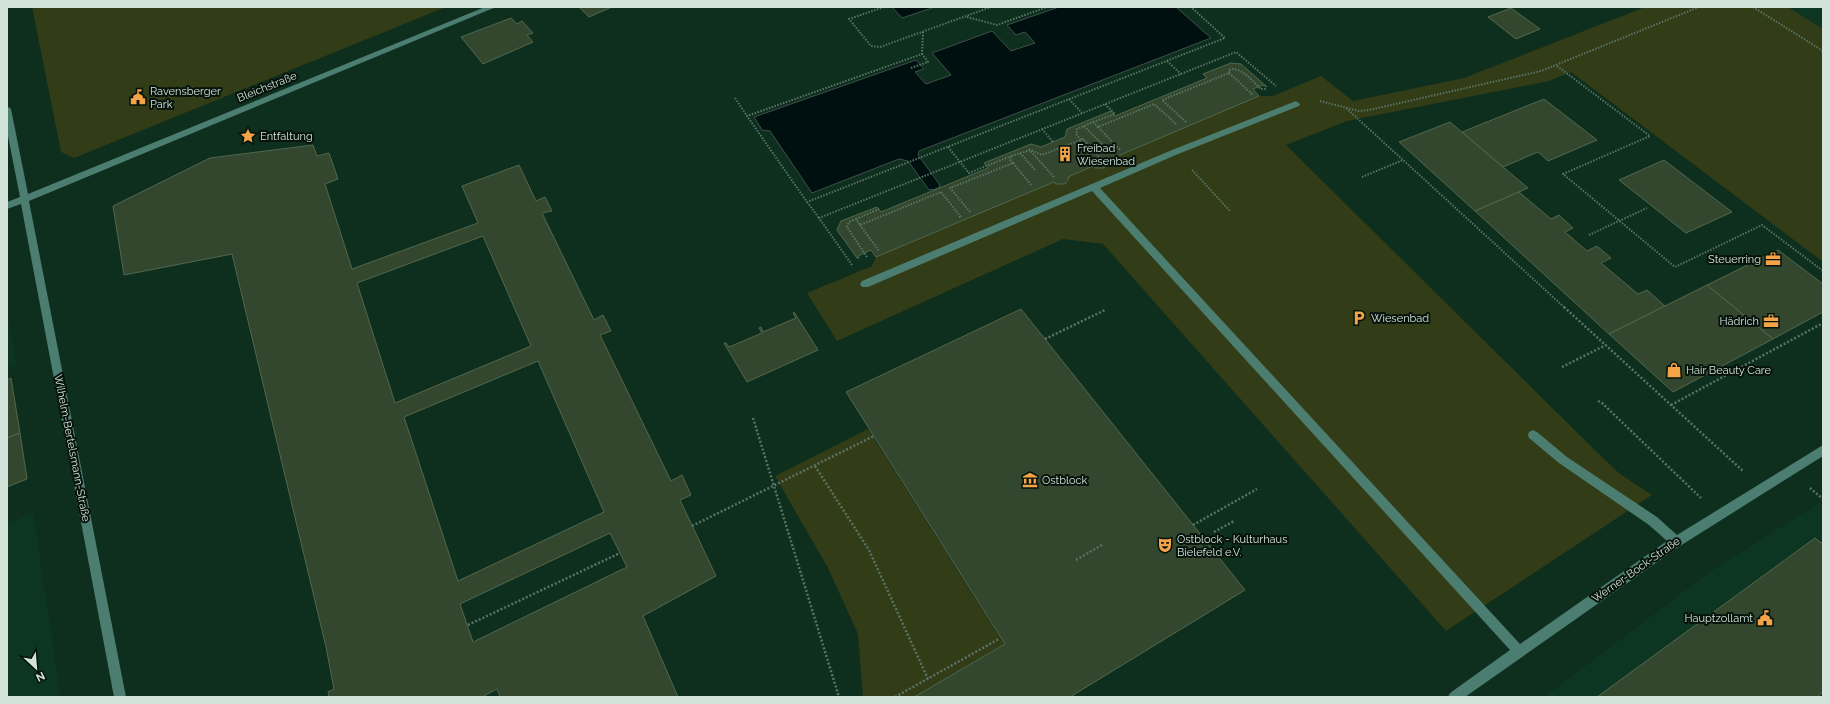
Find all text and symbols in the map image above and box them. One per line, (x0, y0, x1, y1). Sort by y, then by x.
street label: Bleichstraße (235, 69, 299, 105)
place label: Ravensberger Park (150, 85, 221, 111)
public building icon: Ravensberger Park (129, 88, 147, 106)
place icon: Entfaltung (239, 127, 257, 145)
place label: Entfaltung (260, 130, 313, 143)
place label: Freibad Wiesenbad (1077, 142, 1135, 168)
building icon: Freibad Wiesenbad (1056, 145, 1074, 163)
office icon: Steuerring (1764, 250, 1782, 268)
place label: Steuerring (1708, 253, 1761, 266)
parking icon: Wiesenbad (1350, 309, 1368, 327)
place label: Wiesenbad (1371, 312, 1429, 325)
office icon: Hädrich (1762, 312, 1780, 330)
place label: Hädrich (1719, 315, 1759, 328)
shop icon: Hair Beauty Care (1665, 361, 1683, 379)
place label: Hair Beauty Care (1686, 364, 1772, 377)
street label: Wilhelm-Bertelsmann-Straße (51, 373, 93, 523)
museum icon: Ostblock (1021, 471, 1039, 489)
place label: Ostblock (1042, 474, 1088, 487)
place label: Ostblock - Kulturhaus Bielefeld e.V. (1177, 533, 1287, 559)
street label: Werner-Bock-Straße (1589, 534, 1683, 605)
theatre icon: Ostblock - Kulturhaus Bielefeld e.V. (1156, 536, 1174, 554)
public building icon: Hauptzollamt (1756, 609, 1774, 627)
place label: Hauptzollamt (1684, 612, 1753, 625)
north arrow (16, 648, 56, 688)
text: N (34, 669, 47, 684)

